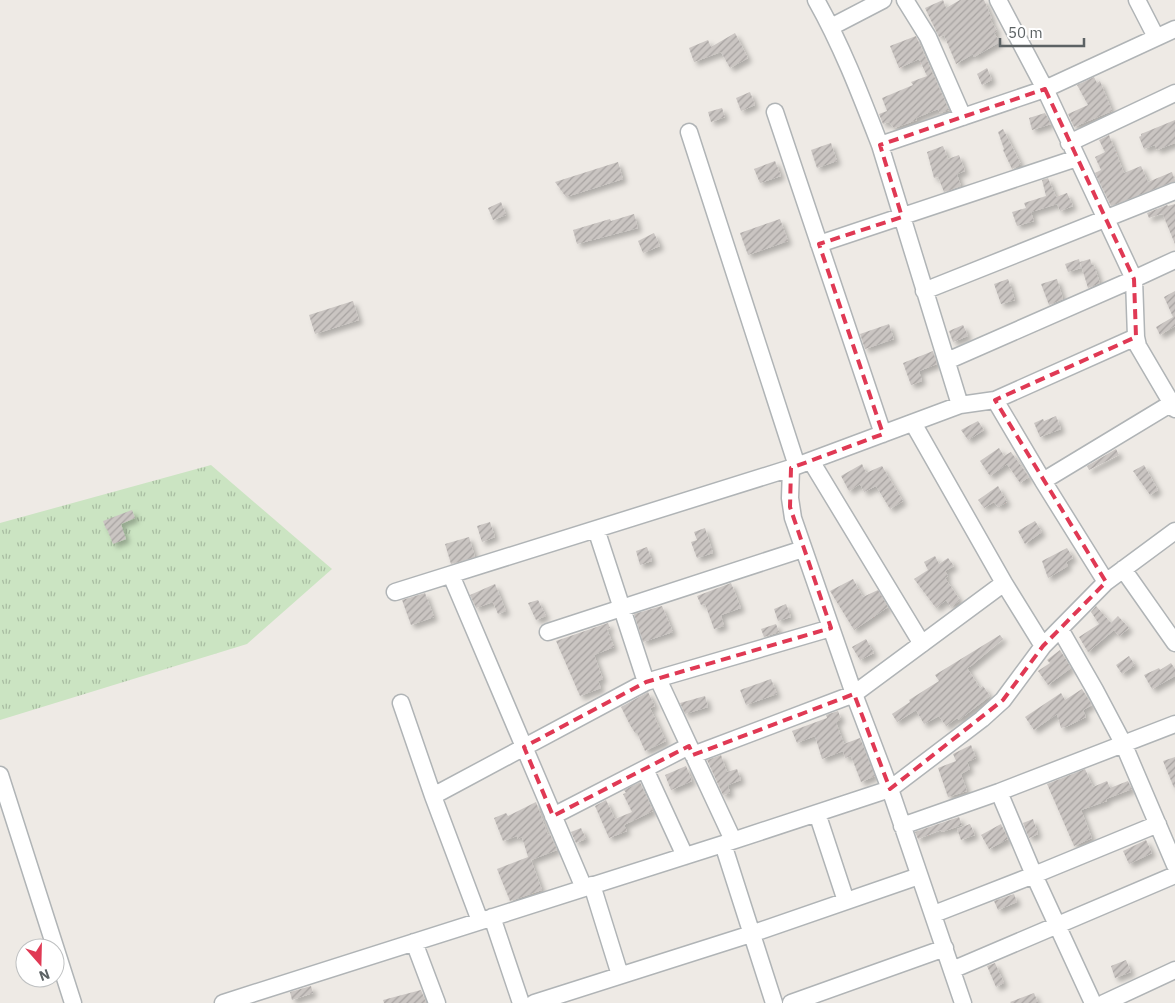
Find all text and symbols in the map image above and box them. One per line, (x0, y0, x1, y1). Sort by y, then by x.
scale bar (1000, 15, 1084, 47)
text: 50 m (1008, 23, 1043, 42)
north arrow (15, 938, 65, 988)
text: N (37, 965, 52, 985)

